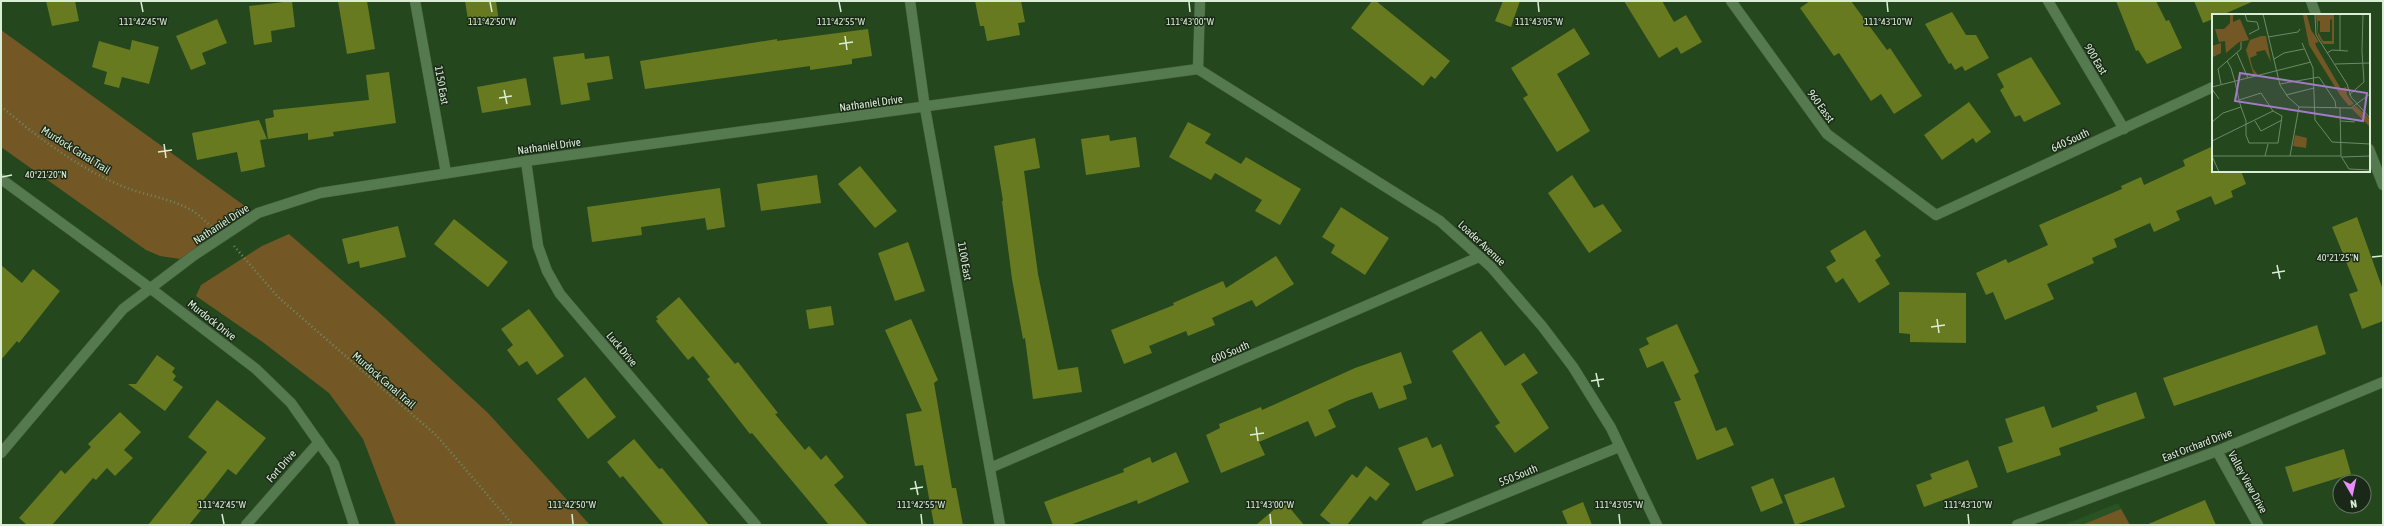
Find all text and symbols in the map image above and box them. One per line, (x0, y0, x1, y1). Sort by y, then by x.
inset map (2212, 14, 2370, 172)
text: 111°42'45"W (119, 16, 168, 27)
text: 111°42'50"W (468, 16, 517, 27)
text: 111°42'55"W (817, 16, 866, 27)
text: 111°43'00"W (1166, 16, 1215, 27)
text: 111°43'05"W (1515, 16, 1564, 27)
text: 111°43'10"W (1864, 16, 1913, 27)
street label: 900 East (2082, 41, 2110, 77)
street label: 1150 East (433, 65, 451, 105)
street label: 960 Easst (1805, 87, 1837, 125)
street label: Nathaniel Drive (839, 93, 903, 113)
street label: Murdock Canal Trail (39, 124, 113, 176)
street label: 640 South (2049, 126, 2091, 154)
street label: Nathaniel Drive (517, 136, 581, 156)
text: 40°21'20"N (25, 169, 67, 180)
street label: Nathaniel Drive (191, 202, 251, 246)
street label: Loader Avenue (1456, 218, 1508, 268)
street label: 1100 East (956, 241, 974, 281)
text: 40°21'25"N (2317, 252, 2359, 263)
street label: Murdock Drive (185, 297, 239, 343)
street label: Luck Drive (604, 329, 640, 369)
street label: 600 South (1209, 339, 1251, 365)
street label: Murdock Canal Trail (350, 349, 418, 411)
street label: East Orchard Drive (2160, 426, 2234, 464)
street label: Fort Drive (264, 448, 298, 484)
street label: Valley View Drive (2226, 449, 2270, 515)
street label: 550 South (1497, 462, 1539, 488)
north arrow (2332, 474, 2372, 514)
text: N (2349, 497, 2358, 510)
text: 111°42'45"W (198, 499, 247, 510)
text: 111°42'50"W (548, 499, 597, 510)
text: 111°42'55"W (897, 499, 946, 510)
text: 111°43'00"W (1246, 499, 1295, 510)
text: 111°43'05"W (1595, 499, 1644, 510)
text: 111°43'10"W (1944, 499, 1993, 510)

